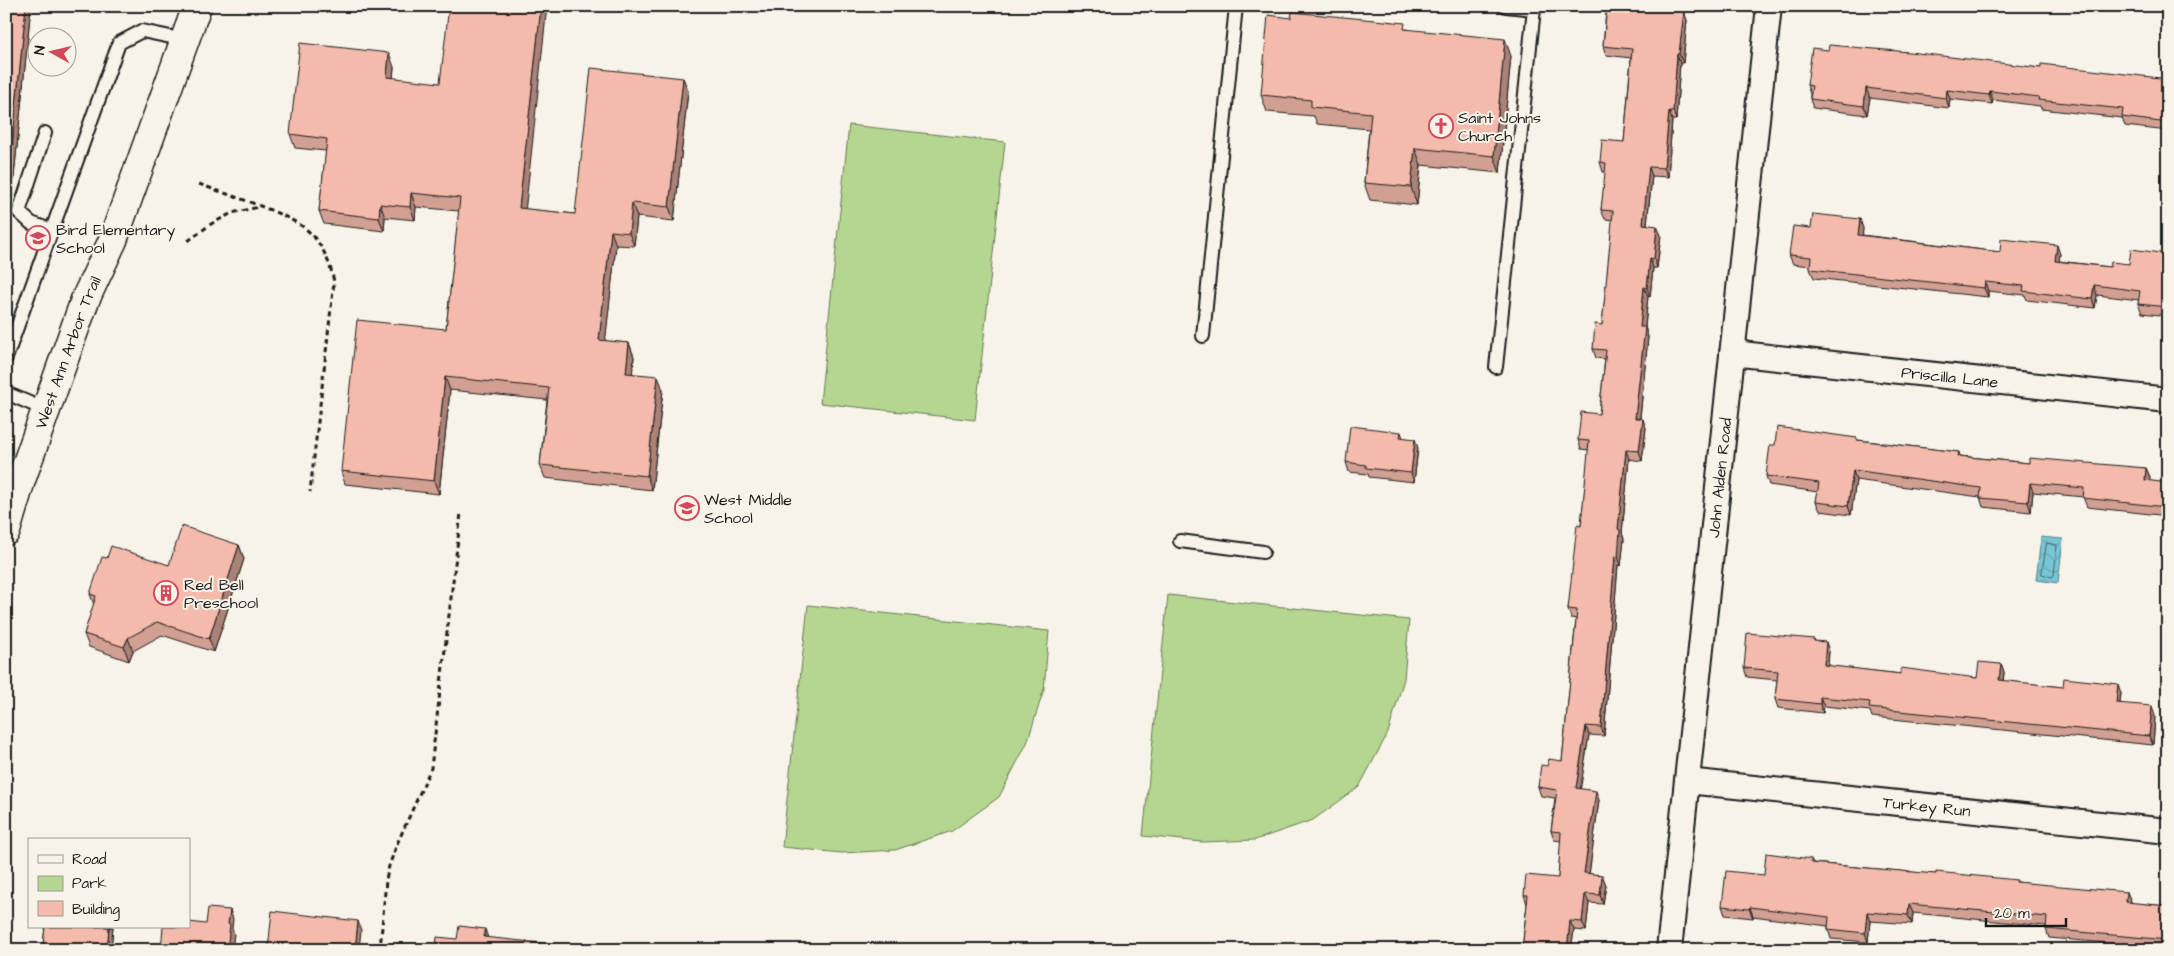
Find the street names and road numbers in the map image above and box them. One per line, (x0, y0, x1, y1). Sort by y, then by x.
street label: West Ann Arbor Trail (30, 273, 107, 432)
street label: Priscilla Lane (1900, 361, 2000, 394)
street label: John Alden Road (1703, 417, 1737, 539)
street label: Turkey Run (1882, 791, 1972, 822)

